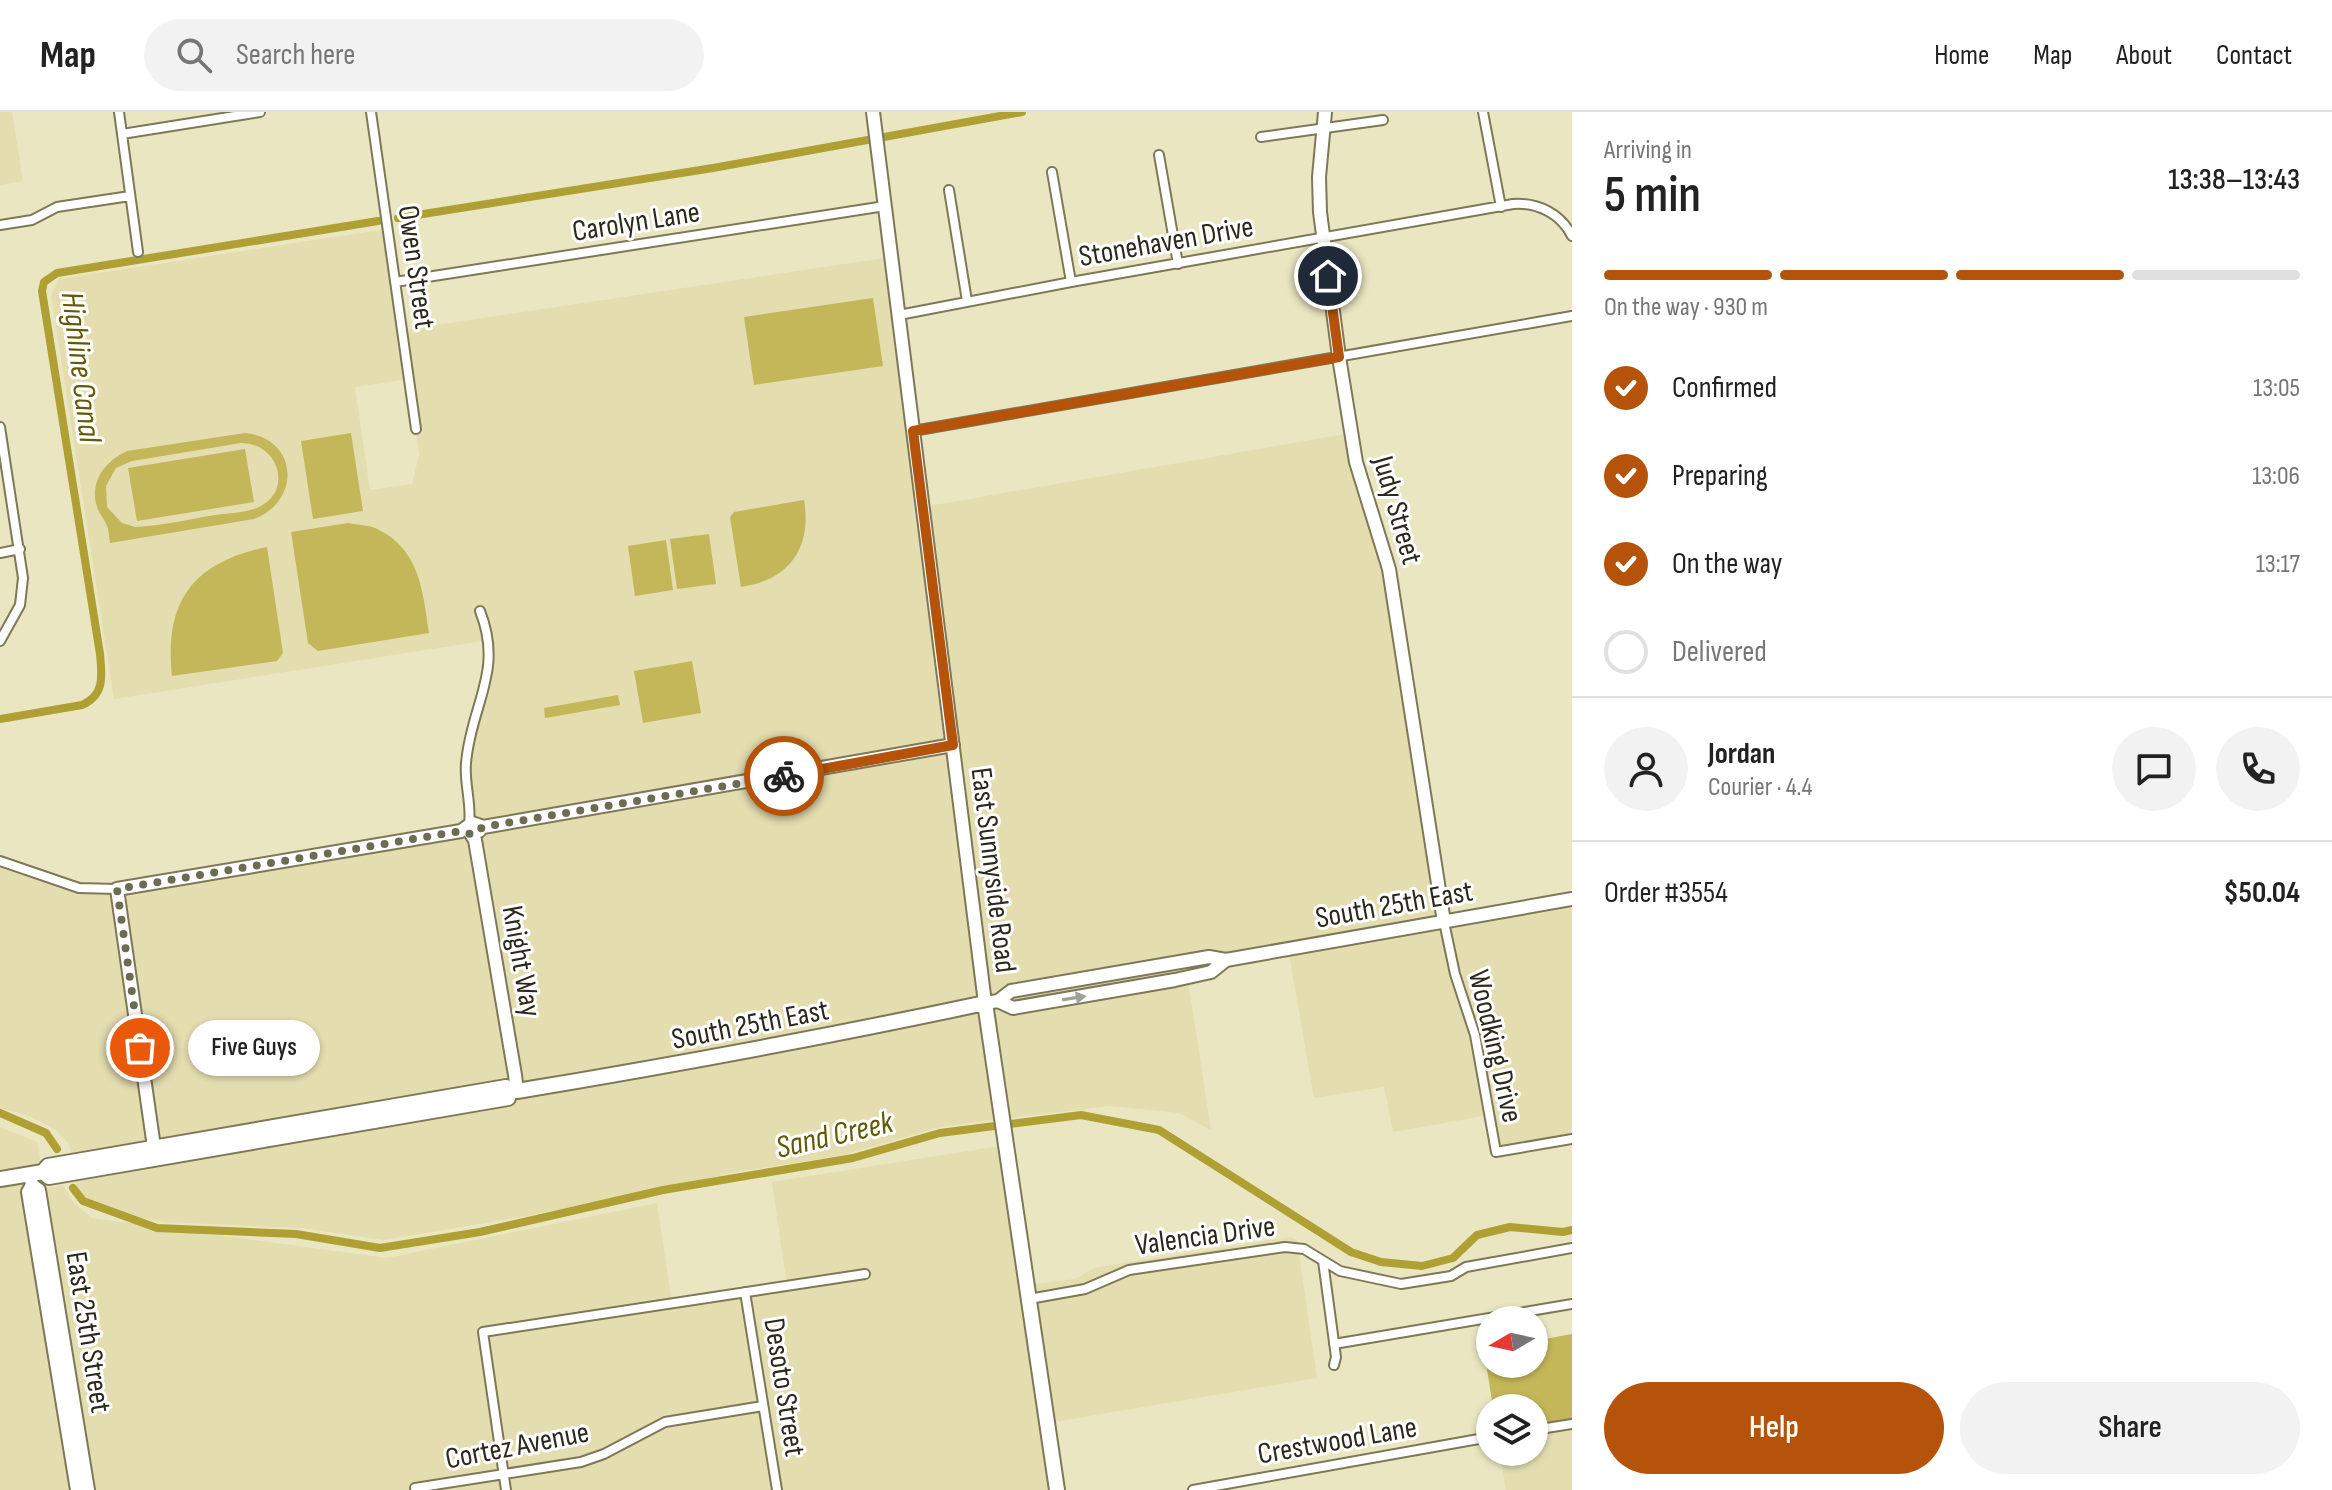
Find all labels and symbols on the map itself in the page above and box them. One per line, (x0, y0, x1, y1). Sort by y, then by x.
street label: Carolyn Lane (570, 194, 702, 250)
street label: Owen Street (390, 203, 442, 331)
street label: Stonehaven Drive (1076, 209, 1256, 275)
pin (1294, 242, 1362, 310)
water label: Highline Canal (52, 290, 109, 446)
street label: Judy Street (1364, 451, 1430, 569)
courier (744, 736, 824, 816)
street label: East Sunnyside Road (963, 766, 1023, 975)
street label: South 25th East (1313, 873, 1476, 937)
street label: Knight Way (494, 903, 549, 1020)
street label: Woodking Drive (1460, 966, 1530, 1126)
street label: South 25th East (669, 992, 832, 1058)
one-way arrow (1062, 992, 1087, 1004)
pin (106, 1014, 174, 1082)
callout: Five Guys (188, 1020, 320, 1076)
water label: Sand Creek (772, 1103, 897, 1168)
street label: Valencia Drive (1133, 1208, 1277, 1264)
street label: East 25th Street (58, 1249, 119, 1415)
north arrow (1476, 1306, 1548, 1378)
street label: Desoto Street (755, 1315, 813, 1459)
street label: Crestwood Lane (1255, 1409, 1420, 1473)
street label: Cortez Avenue (442, 1414, 592, 1478)

